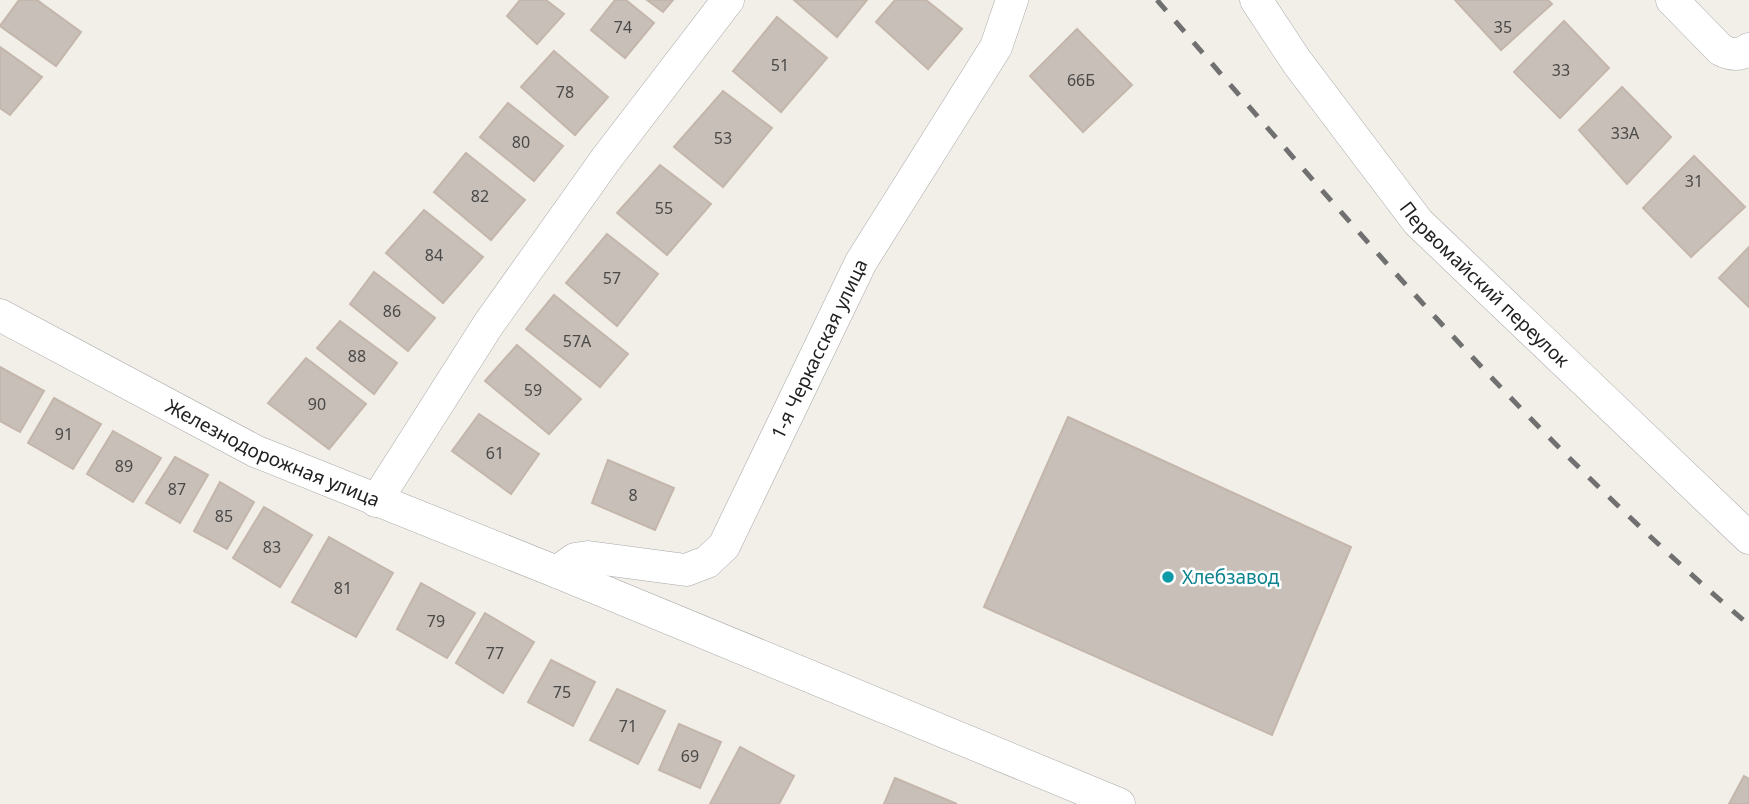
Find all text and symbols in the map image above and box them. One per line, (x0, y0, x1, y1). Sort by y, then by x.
house number: 74 (614, 16, 632, 38)
house number: 35 (1494, 16, 1512, 38)
house number: 51 (771, 54, 789, 76)
house number: 33 (1552, 59, 1570, 81)
house number: 66Б (1067, 69, 1095, 91)
house number: 78 (556, 81, 574, 103)
house number: 33А (1611, 122, 1640, 144)
house number: 53 (714, 127, 732, 149)
house number: 80 (512, 131, 530, 153)
house number: 31 (1685, 170, 1703, 192)
house number: 82 (471, 185, 489, 207)
street label: Первомайский переулок (1394, 196, 1575, 373)
house number: 55 (655, 197, 673, 219)
house number: 84 (425, 244, 443, 266)
street label: 1-я Черкасская улица (765, 255, 874, 443)
house number: 57 (603, 267, 621, 289)
house number: 86 (383, 300, 401, 322)
house number: 57А (563, 330, 592, 352)
house number: 88 (348, 345, 366, 367)
house number: 59 (524, 379, 542, 401)
street label: Железнодорожная улица (161, 393, 384, 513)
house number: 90 (308, 393, 326, 415)
house number: 91 (55, 423, 73, 445)
house number: 61 (486, 442, 504, 464)
house number: 89 (115, 455, 133, 477)
house number: 87 (168, 478, 186, 500)
house number: 8 (628, 484, 638, 506)
house number: 85 (215, 505, 233, 527)
house number: 83 (263, 536, 281, 558)
place label: Хлебзавод (1182, 564, 1280, 590)
marker: Хлебзавод (1160, 569, 1176, 585)
house number: 81 (334, 577, 352, 599)
house number: 79 (427, 610, 445, 632)
house number: 77 (486, 642, 504, 664)
house number: 75 (553, 681, 571, 703)
house number: 71 (619, 715, 637, 737)
house number: 69 (681, 745, 699, 767)

